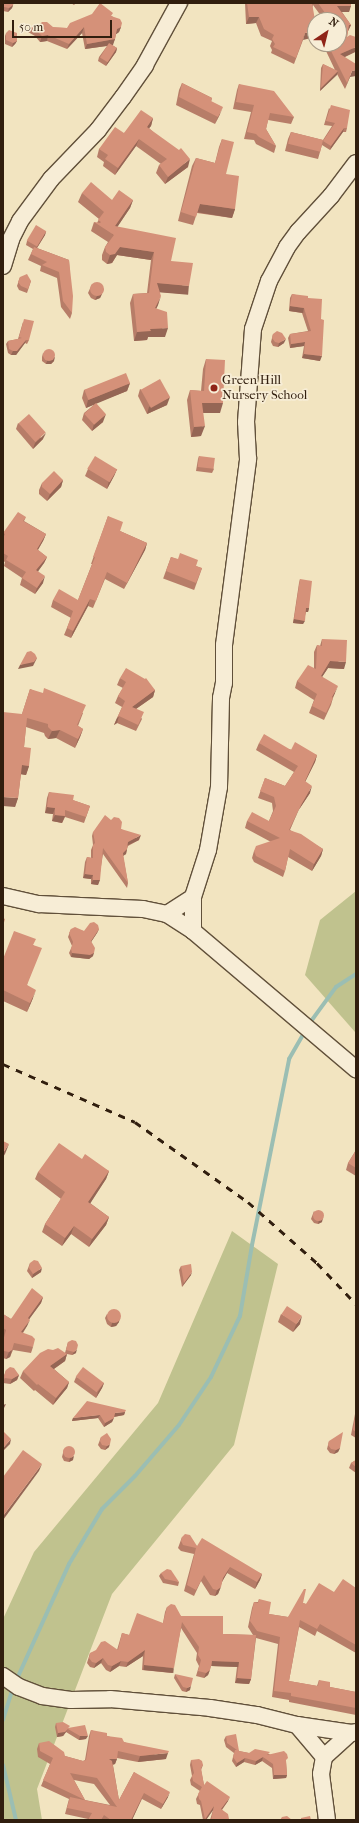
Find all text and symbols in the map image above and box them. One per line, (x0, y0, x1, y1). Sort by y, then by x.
scale bar (14, 12, 114, 38)
north arrow (307, 12, 347, 52)
text: N (326, 15, 341, 30)
text: 50 m (19, 20, 43, 34)
place label: Green Hill Nursery School (222, 373, 307, 404)
marker: Green Hill Nursery School (209, 383, 219, 393)

